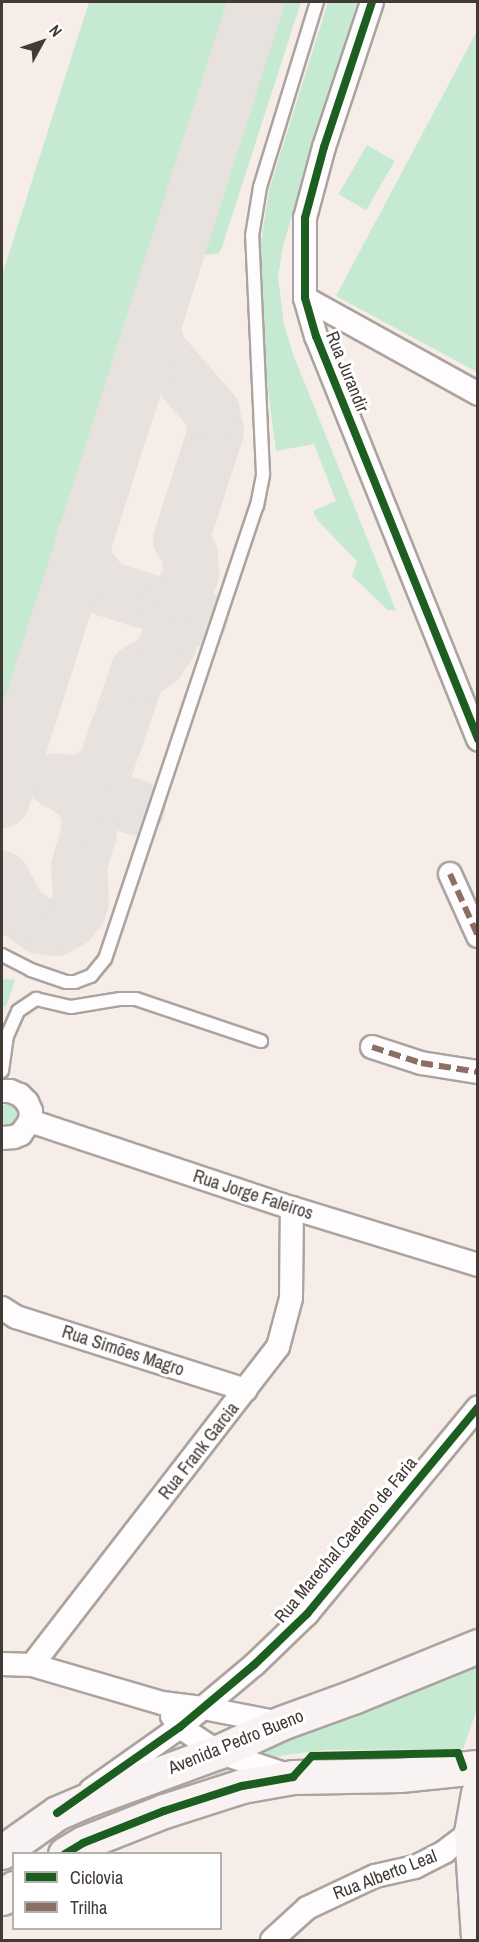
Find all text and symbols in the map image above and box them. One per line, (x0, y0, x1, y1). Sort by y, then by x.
north arrow (12, 12, 72, 72)
text: N (44, 20, 67, 41)
street label: Rua Jurandir (321, 328, 373, 416)
street label: Rua Jorge Faleiros (190, 1165, 316, 1225)
street label: Rua Simões Magro (59, 1321, 187, 1381)
street label: Rua Frank Garcia (154, 1398, 244, 1504)
street label: Rua Marechal Caetano de Faria (270, 1453, 422, 1627)
street label: Avenida Pedro Bueno (165, 1705, 307, 1779)
street label: Rua Alberto Leal (330, 1845, 440, 1905)
legend (12, 1852, 222, 1930)
text: Ciclovia (70, 1865, 123, 1890)
text: Trilha (70, 1895, 107, 1920)

